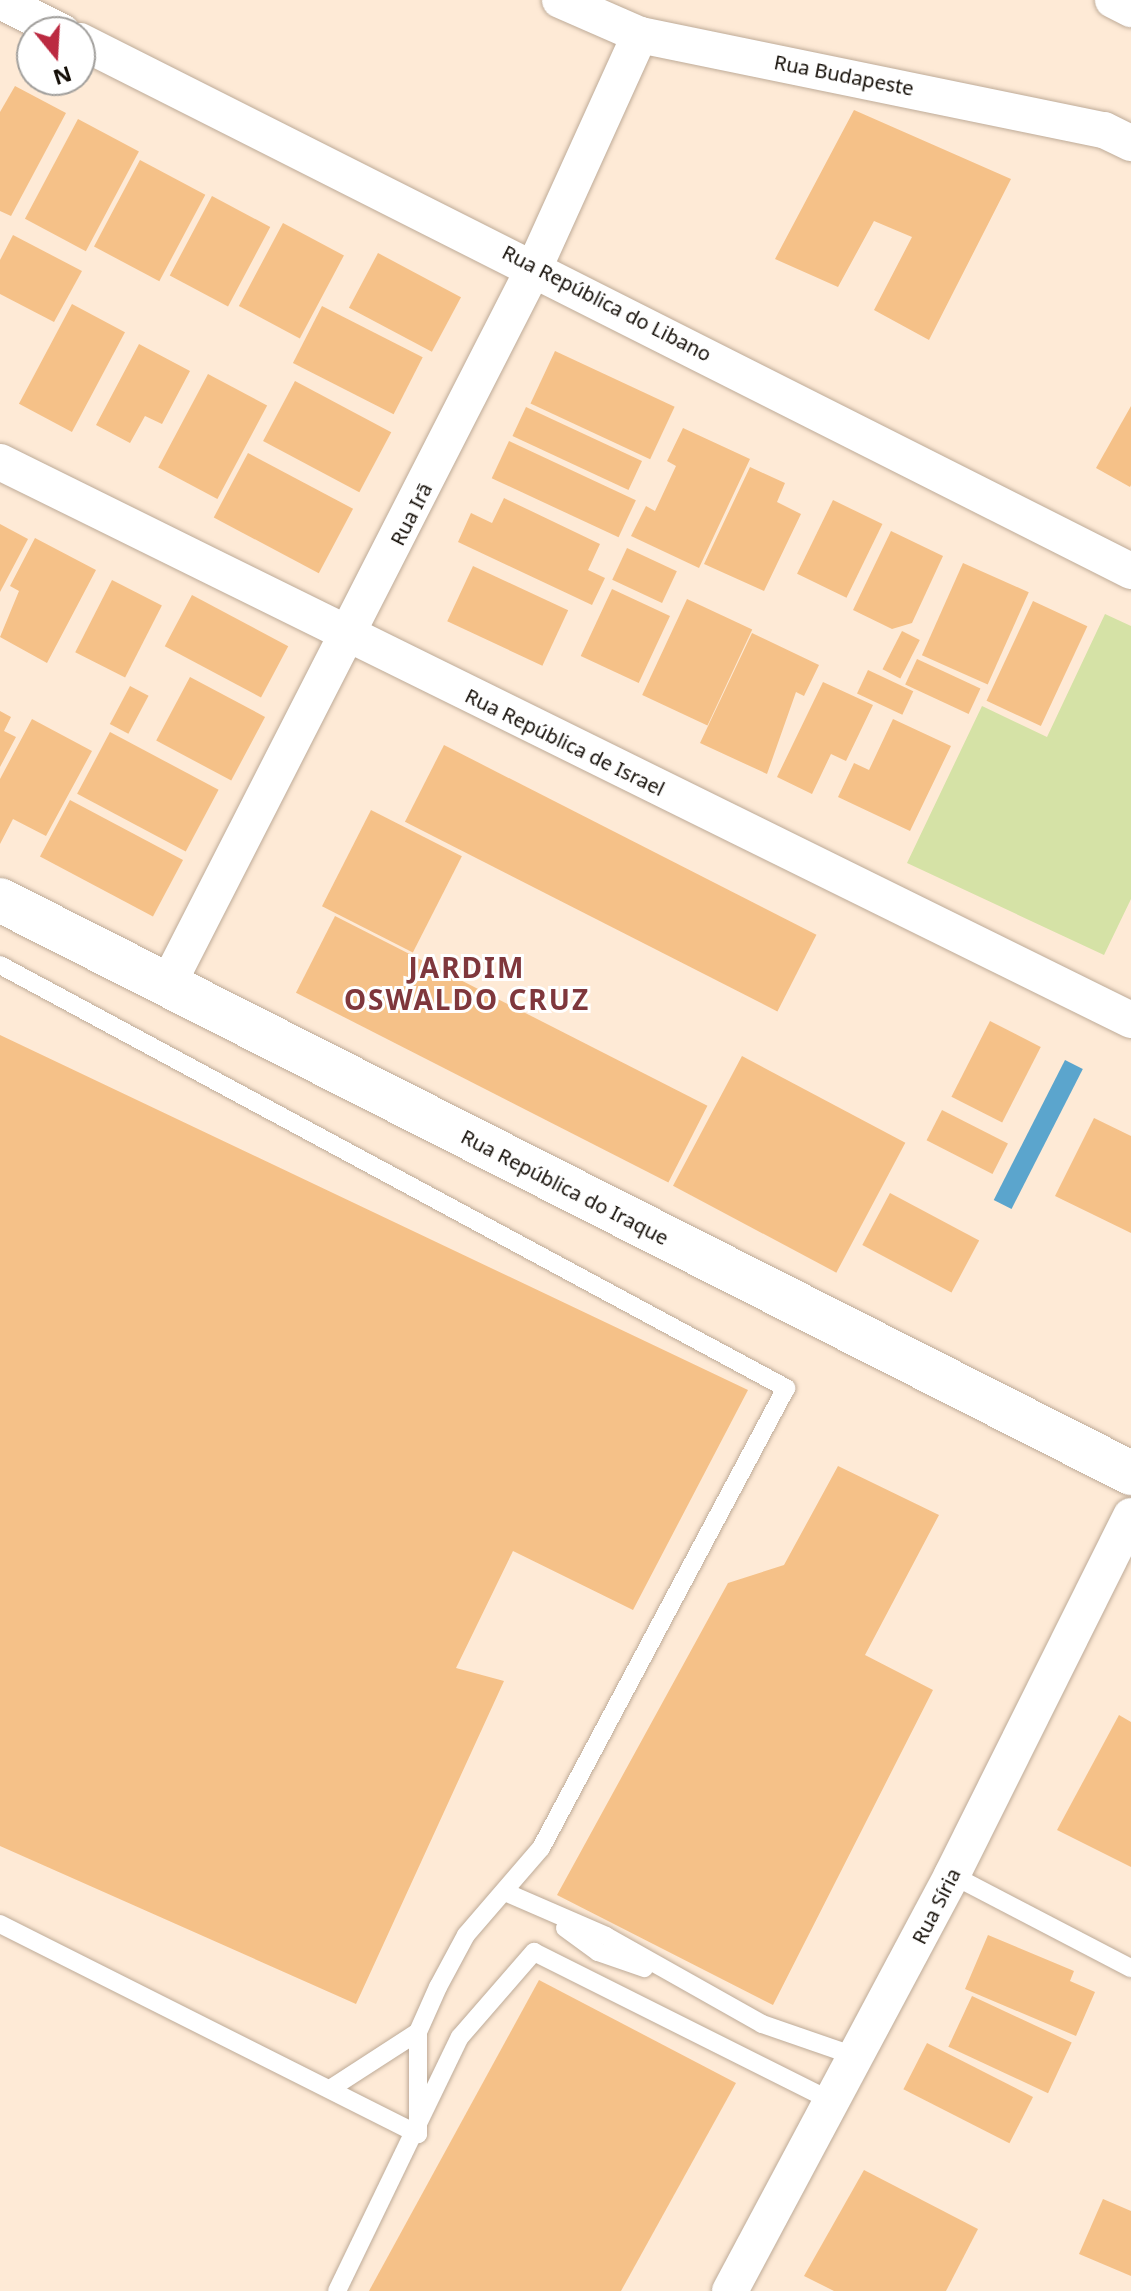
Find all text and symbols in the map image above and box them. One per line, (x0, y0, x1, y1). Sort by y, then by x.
north arrow (16, 16, 96, 96)
street label: Rua Budapeste (772, 50, 916, 100)
text: N (50, 60, 76, 94)
street label: Rua República do Libano (498, 240, 716, 366)
street label: Rua Irã (385, 479, 437, 549)
street label: Rua República de Israel (461, 683, 669, 801)
district label: JARDIM OSWALDO CRUZ (344, 950, 590, 1016)
street label: Rua República do Iraque (457, 1124, 673, 1250)
street label: Rua Síria (907, 1864, 965, 1948)

